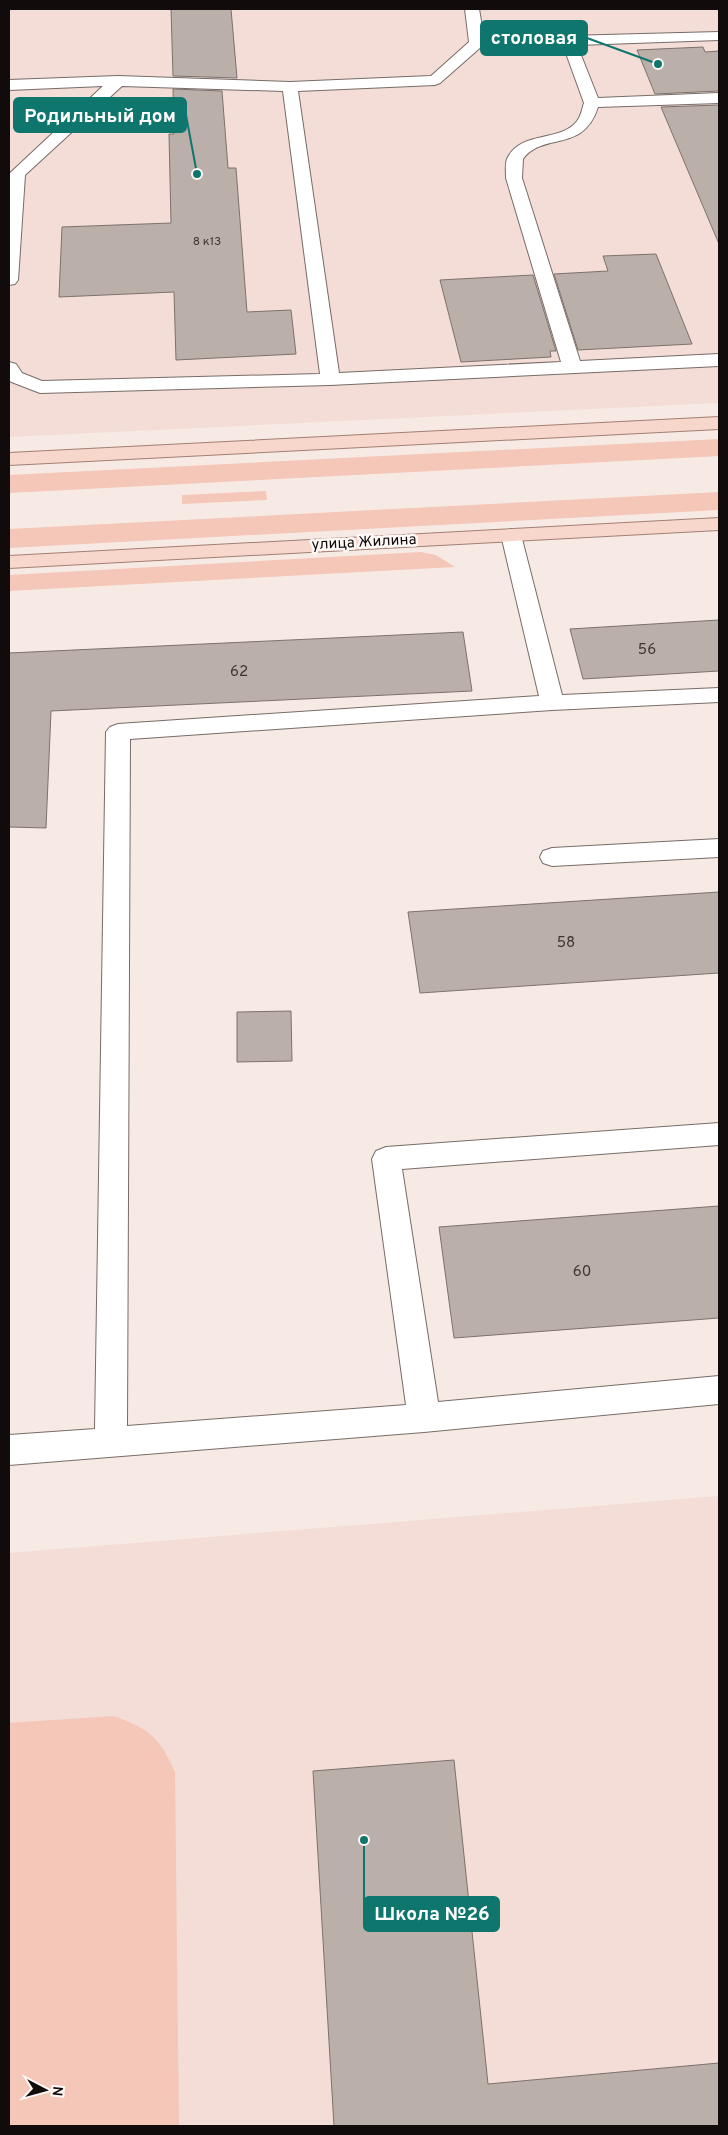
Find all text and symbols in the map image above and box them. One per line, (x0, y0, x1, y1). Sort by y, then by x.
callout: столовая (481, 21, 587, 55)
text: столовая (491, 27, 577, 51)
callout: Родильный дом (14, 98, 186, 132)
text: Родильный дом (24, 105, 176, 129)
house number: 8 к13 (193, 234, 221, 250)
street label: улица Жилина (311, 531, 417, 555)
house number: 56 (638, 641, 656, 660)
house number: 62 (230, 663, 248, 682)
house number: 58 (557, 934, 575, 953)
house number: 60 (573, 1263, 591, 1282)
callout: Школа №26 (364, 1897, 499, 1931)
text: Школа №26 (374, 1903, 490, 1927)
north arrow (20, 2065, 70, 2115)
text: N (47, 2085, 65, 2097)

